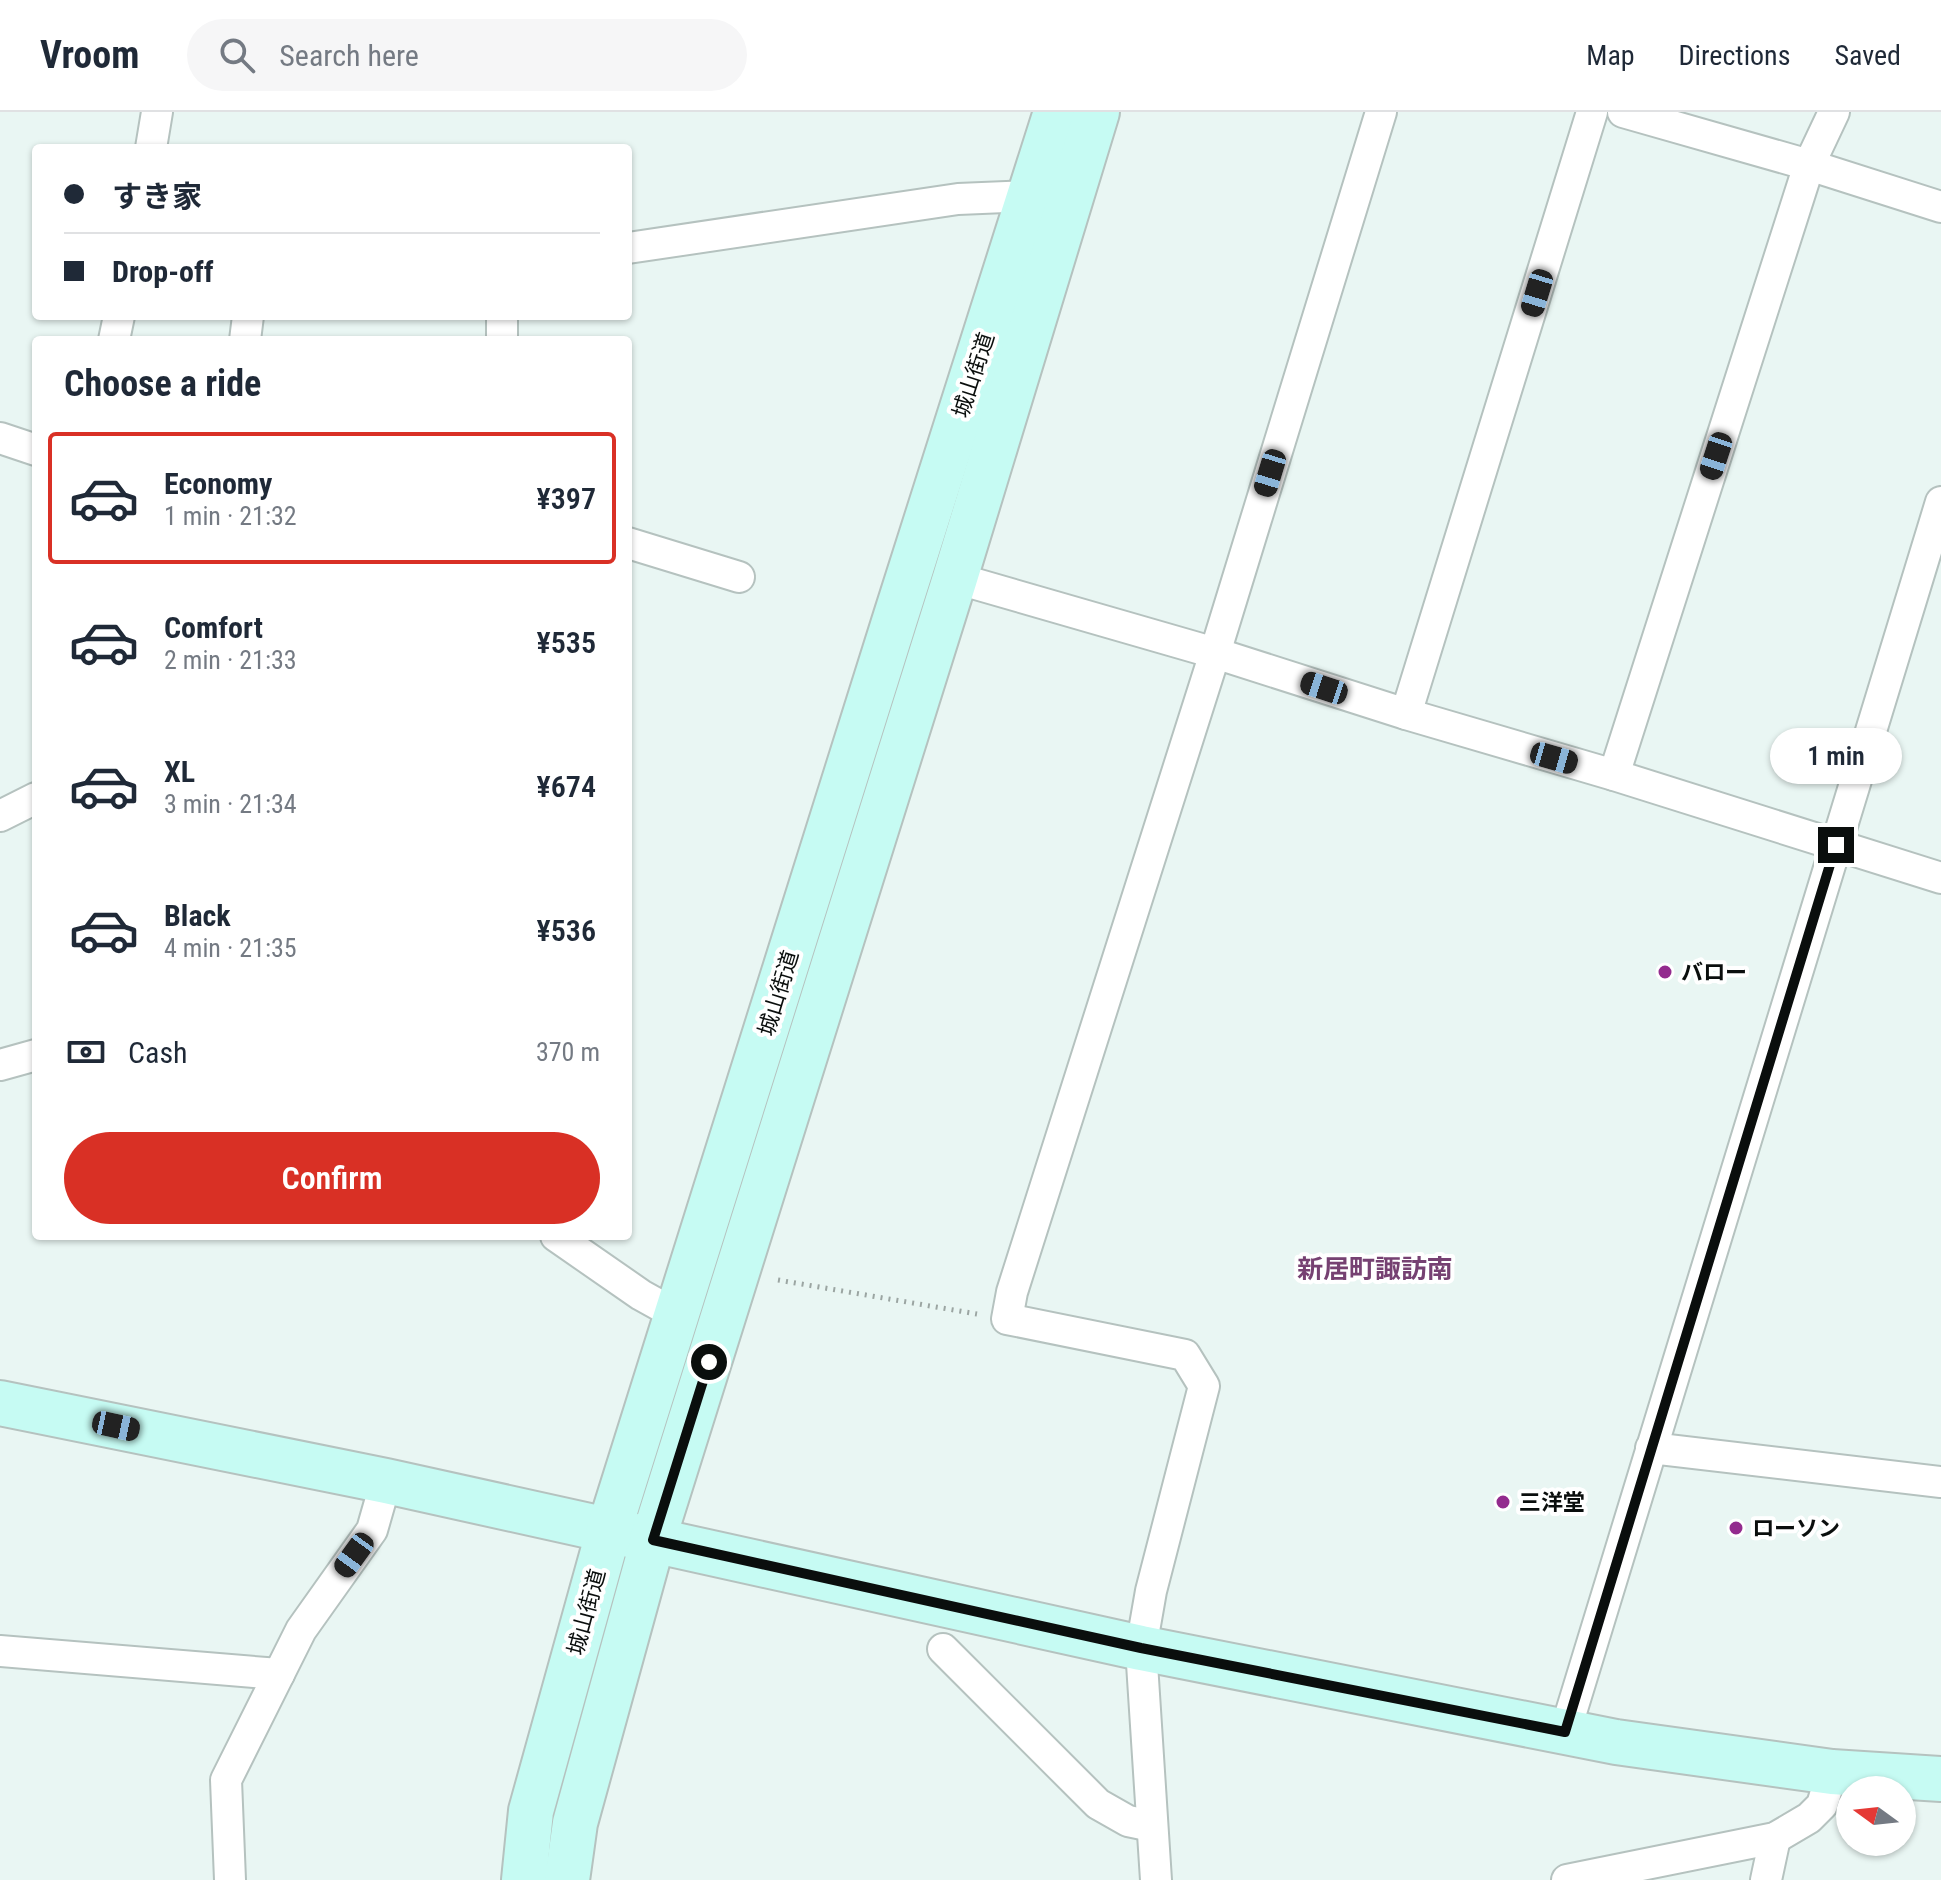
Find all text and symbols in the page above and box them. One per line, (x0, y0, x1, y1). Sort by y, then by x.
search box (187, 19, 747, 91)
text: Vroom (40, 33, 139, 77)
icon: search (215, 33, 259, 77)
text: Search here (279, 38, 419, 73)
text: Map (1586, 39, 1635, 72)
text: Directions (1679, 39, 1790, 72)
text: Saved (1834, 39, 1901, 72)
text: すき家 (112, 179, 202, 214)
text: Drop-off (112, 254, 214, 289)
car (1519, 267, 1555, 319)
street label: 城山街道 (948, 329, 999, 421)
text: Choose a ride (64, 363, 261, 405)
car (1697, 429, 1735, 483)
car (1252, 447, 1288, 499)
icon: car (68, 462, 140, 534)
text: Economy (164, 466, 272, 501)
text: ¥397 (537, 481, 596, 516)
text: 1 min · 21:32 (164, 501, 297, 531)
icon: car (68, 606, 140, 678)
text: Comfort (164, 610, 263, 645)
text: ¥535 (537, 625, 596, 660)
text: 2 min · 21:33 (164, 645, 297, 675)
car (1297, 669, 1351, 707)
callout: 1 min (1770, 729, 1902, 785)
car (1528, 740, 1580, 776)
text: 1 min (1807, 741, 1865, 771)
icon: car (68, 750, 140, 822)
text: XL (164, 754, 195, 789)
text: ¥674 (537, 769, 596, 804)
text: 3 min · 21:34 (164, 789, 297, 819)
route end (1818, 827, 1854, 863)
icon: car (68, 894, 140, 966)
text: Black (164, 898, 231, 933)
text: ¥536 (537, 913, 596, 948)
text: 4 min · 21:35 (164, 933, 297, 963)
street label: 城山街道 (754, 947, 803, 1039)
place label: バロー (1681, 960, 1747, 985)
marker: バロー (1656, 963, 1674, 981)
icon: cash (64, 1030, 108, 1074)
text: Cash (128, 1035, 188, 1070)
text: 370 m (536, 1037, 600, 1067)
button: Confirm (64, 1132, 600, 1224)
district label: 新居町諏訪南 (1297, 1254, 1453, 1284)
route start (691, 1344, 727, 1380)
car (90, 1409, 142, 1443)
place label: 三洋堂 (1519, 1490, 1585, 1515)
marker: 三洋堂 (1494, 1493, 1512, 1511)
place label: ローソン (1752, 1516, 1840, 1541)
marker: ローソン (1727, 1519, 1745, 1537)
car (330, 1529, 378, 1581)
street label: 城山街道 (563, 1566, 610, 1658)
north arrow (1836, 1776, 1916, 1856)
map controls (1836, 1776, 1916, 1856)

